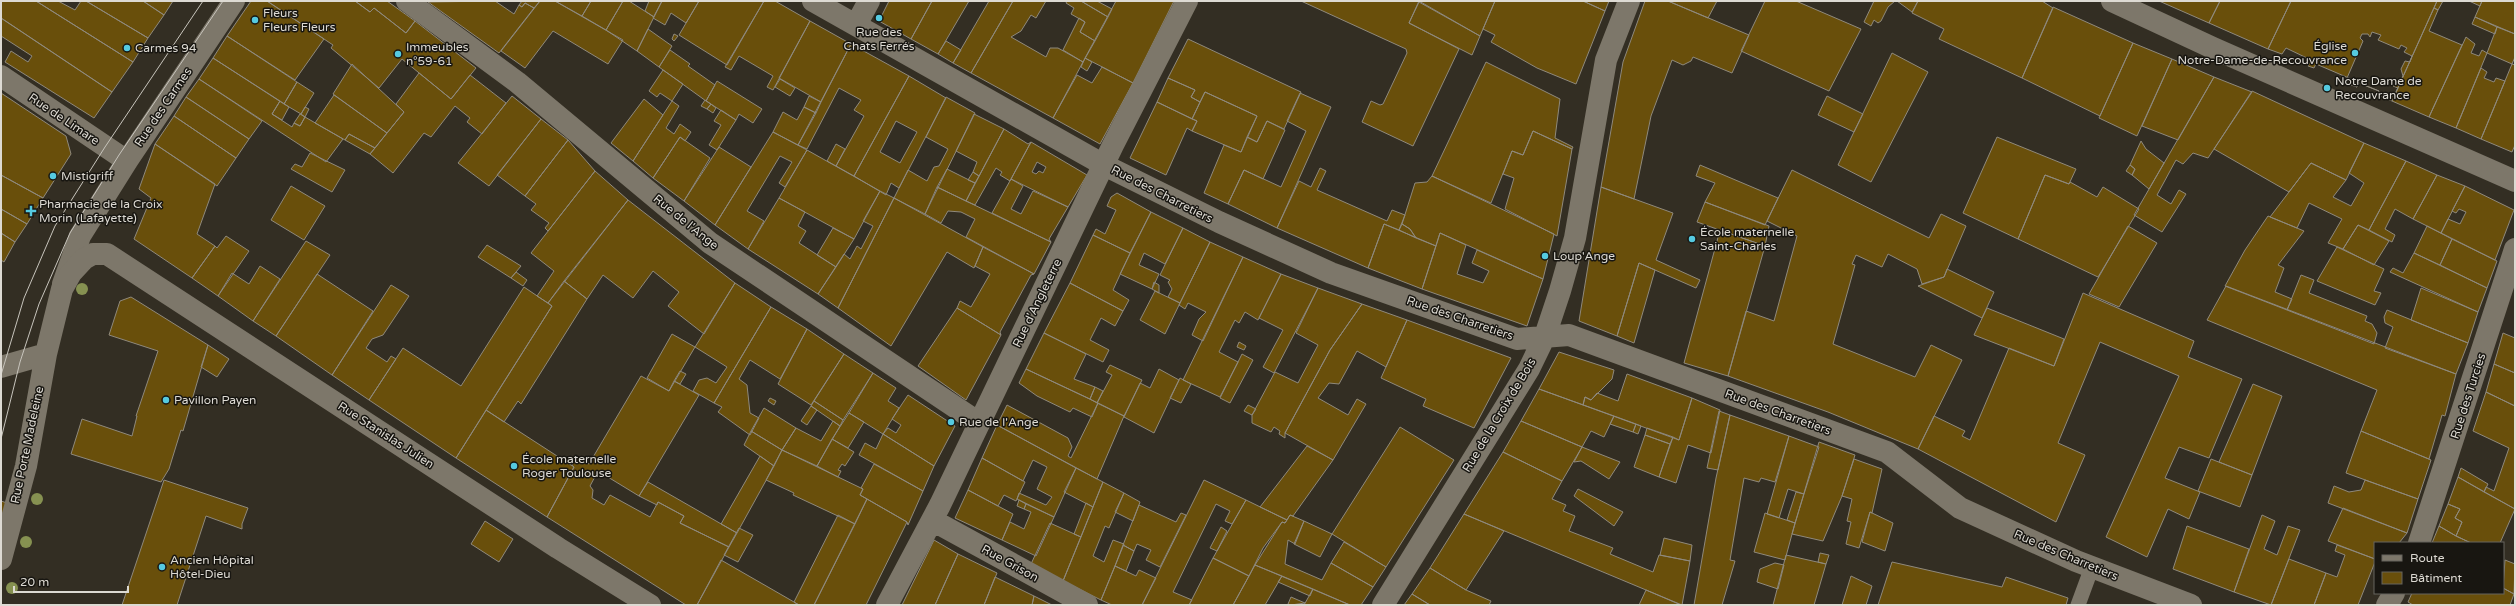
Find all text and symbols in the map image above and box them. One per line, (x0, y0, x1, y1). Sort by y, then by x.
place label: Fleurs Fleurs Fleurs (263, 6, 336, 34)
marker: Rue des Chats Ferrés (874, 13, 884, 23)
marker: Fleurs Fleurs Fleurs (250, 15, 260, 25)
place label: Rue des Chats Ferrés (844, 25, 915, 53)
place label: Église Notre-Dame-de-Recouvrance (2178, 39, 2347, 67)
place label: Immeubles n°59-61 (406, 40, 469, 68)
place label: Carmes 94 (135, 41, 197, 55)
marker: Carmes 94 (122, 43, 132, 53)
marker: Église Notre-Dame-de-Recouvrance (2350, 48, 2360, 58)
marker: Immeubles n°59-61 (393, 49, 403, 59)
street label: Rue des Carmes (131, 65, 195, 149)
place label: Notre Dame de Recouvrance (2335, 74, 2422, 102)
marker: Notre Dame de Recouvrance (2322, 83, 2332, 93)
street label: Rue de Limare (26, 90, 102, 148)
street label: Rue des Charretiers (1109, 162, 1215, 226)
place label: Mistigriff (61, 169, 114, 183)
marker: Mistigriff (48, 171, 58, 181)
street label: Rue de l'Ange (651, 192, 721, 253)
place label: Pharmacie de la Croix Morin (Lafayette) (39, 197, 162, 225)
marker: Pharmacie de la Croix Morin (Lafayette) (26, 206, 36, 216)
place label: École maternelle Saint-Charles (1700, 225, 1795, 253)
marker: École maternelle Saint-Charles (1687, 234, 1697, 244)
place label: Loup'Ange (1553, 249, 1615, 263)
marker: Loup'Ange (1540, 251, 1550, 261)
street label: Rue d'Angleterre (1010, 256, 1065, 349)
street label: Rue des Charretiers (1405, 293, 1515, 343)
street label: Rue des Turcies (2448, 351, 2489, 441)
street label: Rue de la Croix de Bois (1459, 355, 1539, 475)
street label: Rue Porte Madeleine (8, 385, 46, 505)
street label: Rue des Charretiers (1723, 386, 1833, 438)
place label: Pavillon Payen (174, 393, 256, 407)
marker: Pavillon Payen (161, 395, 171, 405)
street label: Rue Stanislas Julien (335, 399, 437, 471)
place label: Rue de l'Ange (959, 415, 1039, 429)
marker: Rue de l'Ange (946, 417, 956, 427)
place label: École maternelle Roger Toulouse (522, 452, 617, 480)
marker: École maternelle Roger Toulouse (509, 461, 519, 471)
street label: Rue des Charretiers (2012, 527, 2120, 583)
street label: Rue Grison (979, 542, 1041, 584)
legend (2374, 542, 2504, 594)
text: Route (2410, 551, 2445, 565)
place label: Ancien Hôpital Hôtel-Dieu (170, 553, 254, 581)
marker: Ancien Hôpital Hôtel-Dieu (157, 562, 167, 572)
scale bar (14, 568, 128, 594)
text: Bâtiment (2410, 571, 2462, 585)
text: 20 m (20, 575, 49, 589)

